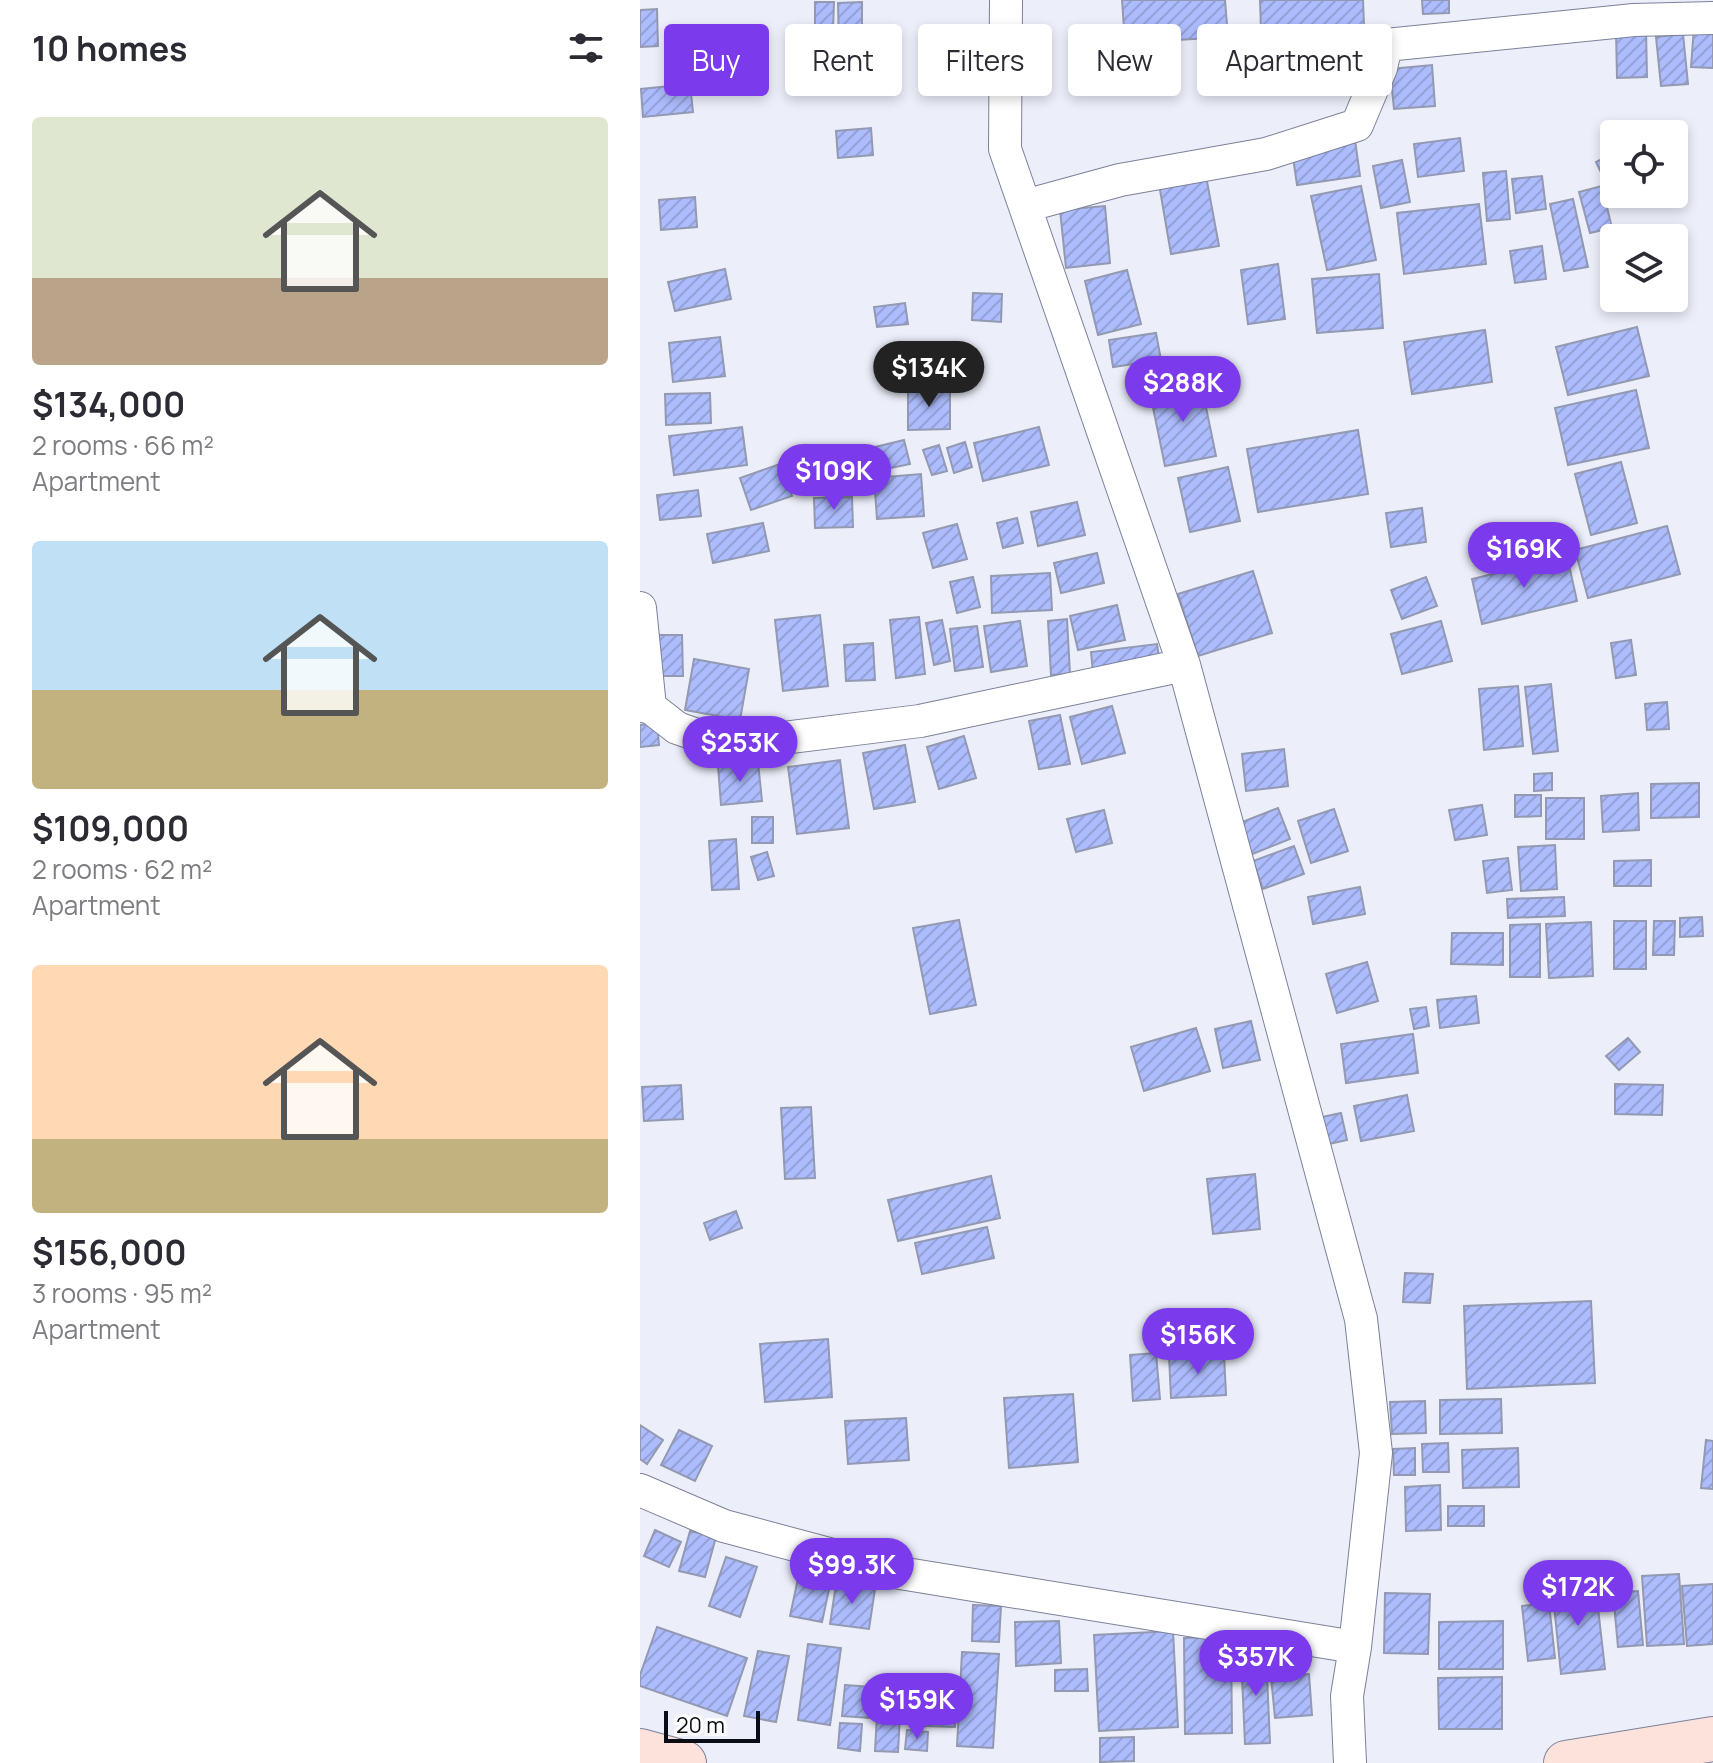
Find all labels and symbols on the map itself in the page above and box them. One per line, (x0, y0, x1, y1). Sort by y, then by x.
pin: $134K (873, 341, 985, 409)
pin: $288K (1127, 356, 1239, 424)
pin: $109K (778, 444, 890, 512)
pin: $169K (1468, 522, 1580, 590)
pin: $253K (684, 716, 796, 784)
pin: $156K (1142, 1308, 1254, 1376)
pin: $99.3K (787, 1538, 917, 1606)
pin: $172K (1522, 1560, 1634, 1628)
pin: $357K (1200, 1630, 1312, 1698)
pin: $159K (861, 1673, 973, 1741)
scale bar (664, 1707, 760, 1743)

